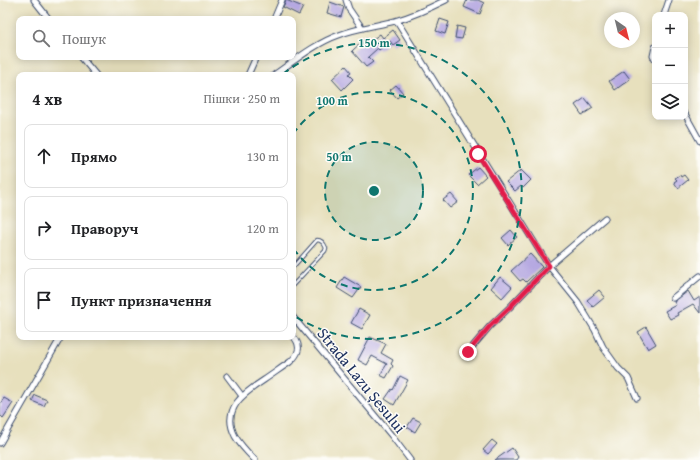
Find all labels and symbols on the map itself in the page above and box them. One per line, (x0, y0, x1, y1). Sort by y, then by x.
north arrow (604, 12, 640, 48)
text: 150 m (358, 34, 391, 51)
text: 100 m (316, 92, 349, 109)
route start (469, 145, 487, 163)
text: 50 m (326, 148, 352, 165)
centre of rings (367, 184, 381, 198)
street label: Strada Lazu Șesului (312, 322, 412, 438)
route end (459, 343, 477, 361)

